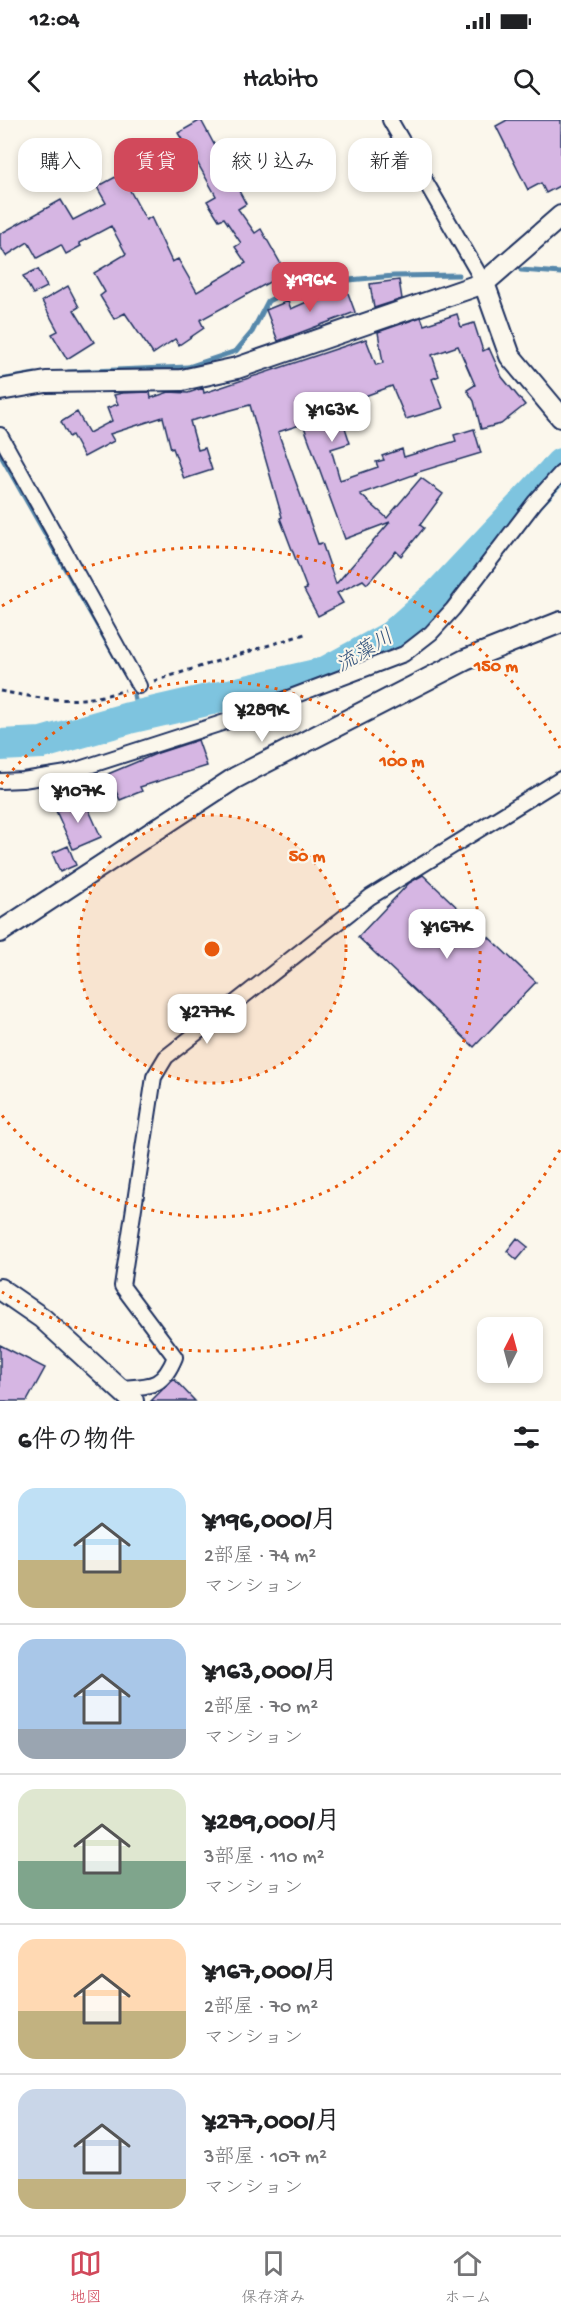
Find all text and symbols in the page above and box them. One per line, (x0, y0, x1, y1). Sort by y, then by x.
text: 12:04 (30, 8, 79, 34)
icon: back (18, 65, 51, 98)
text: Habito (243, 65, 318, 97)
icon: search (510, 65, 543, 98)
chip: 購入 (18, 138, 102, 192)
chip: 賃貸 (114, 138, 198, 192)
chip: 絞り込み (210, 138, 336, 192)
chip: 新着 (348, 138, 432, 192)
pin: ¥196K (268, 262, 352, 313)
text: ¥196K (286, 270, 334, 293)
pin: ¥163K (290, 392, 374, 443)
text: ¥163K (308, 400, 356, 423)
water label: 流藻川 (332, 625, 399, 680)
text: 150 m (473, 657, 518, 678)
pin: ¥289K (220, 692, 304, 743)
text: ¥289K (236, 700, 288, 723)
text: 100 m (379, 752, 425, 773)
pin: ¥107K (36, 773, 120, 824)
text: ¥107K (53, 781, 103, 804)
text: 50 m (289, 847, 326, 868)
pin: ¥167K (405, 909, 489, 960)
text: ¥167K (423, 917, 471, 940)
centre of rings (202, 939, 222, 959)
pin: ¥277K (165, 994, 249, 1045)
text: ¥277K (182, 1002, 232, 1025)
north arrow (477, 1317, 543, 1383)
map controls (477, 1317, 543, 1383)
icon: filters (510, 1421, 543, 1454)
text: 6件の物件 (18, 1427, 135, 1458)
text: ¥196,000/月 (204, 1507, 337, 1538)
icon: home (66, 1512, 138, 1584)
text: 2部屋 · 74 m² (204, 1546, 316, 1569)
text: マンション (204, 1577, 303, 1600)
text: ¥163,000/月 (204, 1658, 338, 1689)
icon: home (66, 1663, 138, 1735)
text: 2部屋 · 70 m² (204, 1697, 318, 1720)
text: マンション (204, 1728, 303, 1751)
text: ¥289,000/月 (204, 1808, 341, 1839)
icon: home (66, 1813, 138, 1885)
text: 3部屋 · 110 m² (204, 1847, 325, 1870)
text: マンション (204, 1878, 303, 1901)
text: ¥167,000/月 (204, 1958, 338, 1989)
icon: home (66, 1963, 138, 2035)
text: 2部屋 · 70 m² (204, 1997, 318, 2020)
text: マンション (204, 2028, 303, 2051)
text: ¥277,000/月 (204, 2108, 341, 2139)
icon: home (66, 2113, 138, 2185)
text: 3部屋 · 107 m² (204, 2147, 327, 2170)
text: マンション (204, 2178, 303, 2201)
tab: 地図 (69, 2247, 102, 2309)
tab: 保存済み (241, 2247, 305, 2309)
tab: ホーム (444, 2247, 492, 2309)

